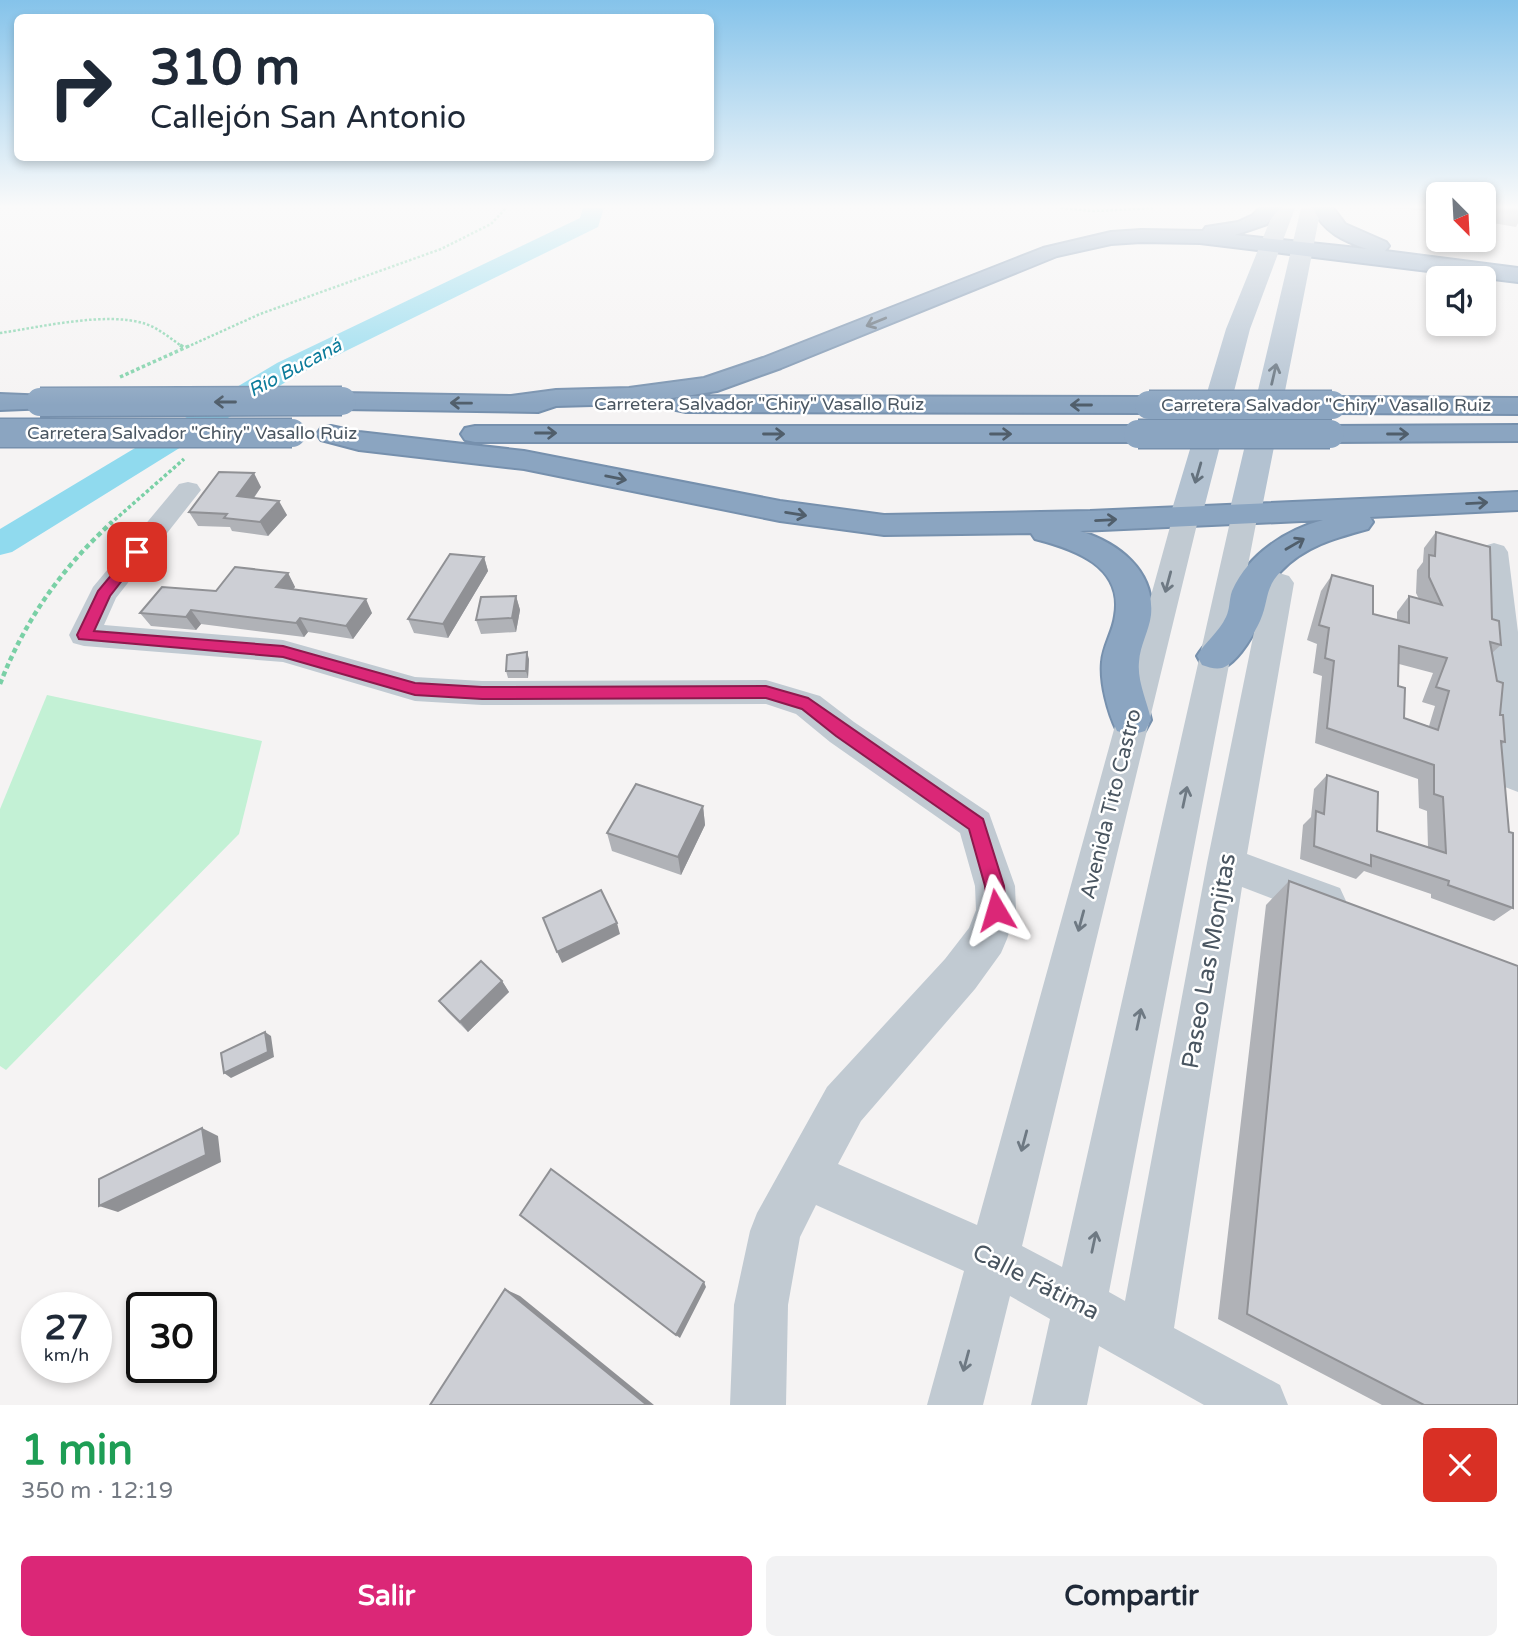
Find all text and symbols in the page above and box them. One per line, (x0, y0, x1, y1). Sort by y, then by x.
text: 310 m (150, 39, 300, 98)
icon: right (35, 42, 126, 133)
text: Callejón San Antonio (150, 99, 466, 137)
north arrow (1426, 182, 1496, 252)
map controls (1426, 182, 1496, 336)
button: sound (1426, 266, 1496, 336)
one-way arrow (866, 316, 887, 329)
water label: Río Bucaná (245, 334, 347, 402)
one-way arrow (1267, 363, 1281, 386)
street label: Carretera Salvador "Chiry" Vasallo Ruiz (594, 393, 924, 415)
street label: Carretera Salvador "Chiry" Vasallo Ruiz (1161, 394, 1491, 416)
one-way arrow (213, 395, 236, 409)
one-way arrow (450, 396, 473, 410)
one-way arrow (1069, 398, 1092, 412)
street label: Carretera Salvador "Chiry" Vasallo Ruiz (27, 422, 357, 444)
one-way arrow (535, 426, 558, 440)
one-way arrow (762, 427, 785, 441)
one-way arrow (990, 427, 1013, 441)
one-way arrow (1387, 427, 1410, 441)
one-way arrow (1191, 462, 1204, 484)
one-way arrow (604, 472, 627, 485)
one-way arrow (1465, 497, 1488, 510)
one-way arrow (784, 508, 807, 521)
one-way arrow (1094, 514, 1117, 527)
pin (107, 522, 167, 582)
icon: arrive (118, 533, 156, 571)
one-way arrow (1285, 537, 1305, 551)
one-way arrow (1161, 570, 1174, 593)
street label: Avenida Tito Castro (1075, 706, 1147, 902)
one-way arrow (1178, 786, 1192, 809)
street label: Paseo Las Monjitas (1176, 851, 1242, 1071)
position arrow (959, 873, 1033, 947)
one-way arrow (1074, 910, 1087, 932)
one-way arrow (1133, 1008, 1146, 1031)
one-way arrow (1017, 1129, 1030, 1152)
one-way arrow (1087, 1231, 1101, 1254)
street label: Calle Fátima (968, 1238, 1104, 1326)
speed limit sign: 30 (126, 1292, 217, 1383)
text: 27 (45, 1307, 88, 1349)
text: km/h (44, 1344, 89, 1366)
one-way arrow (959, 1349, 972, 1372)
text: 1 min (21, 1425, 133, 1476)
button: close (1423, 1428, 1497, 1502)
text: 350 m · 12:19 (21, 1477, 173, 1505)
button: Salir (21, 1556, 752, 1636)
button: Compartir (766, 1556, 1497, 1636)

